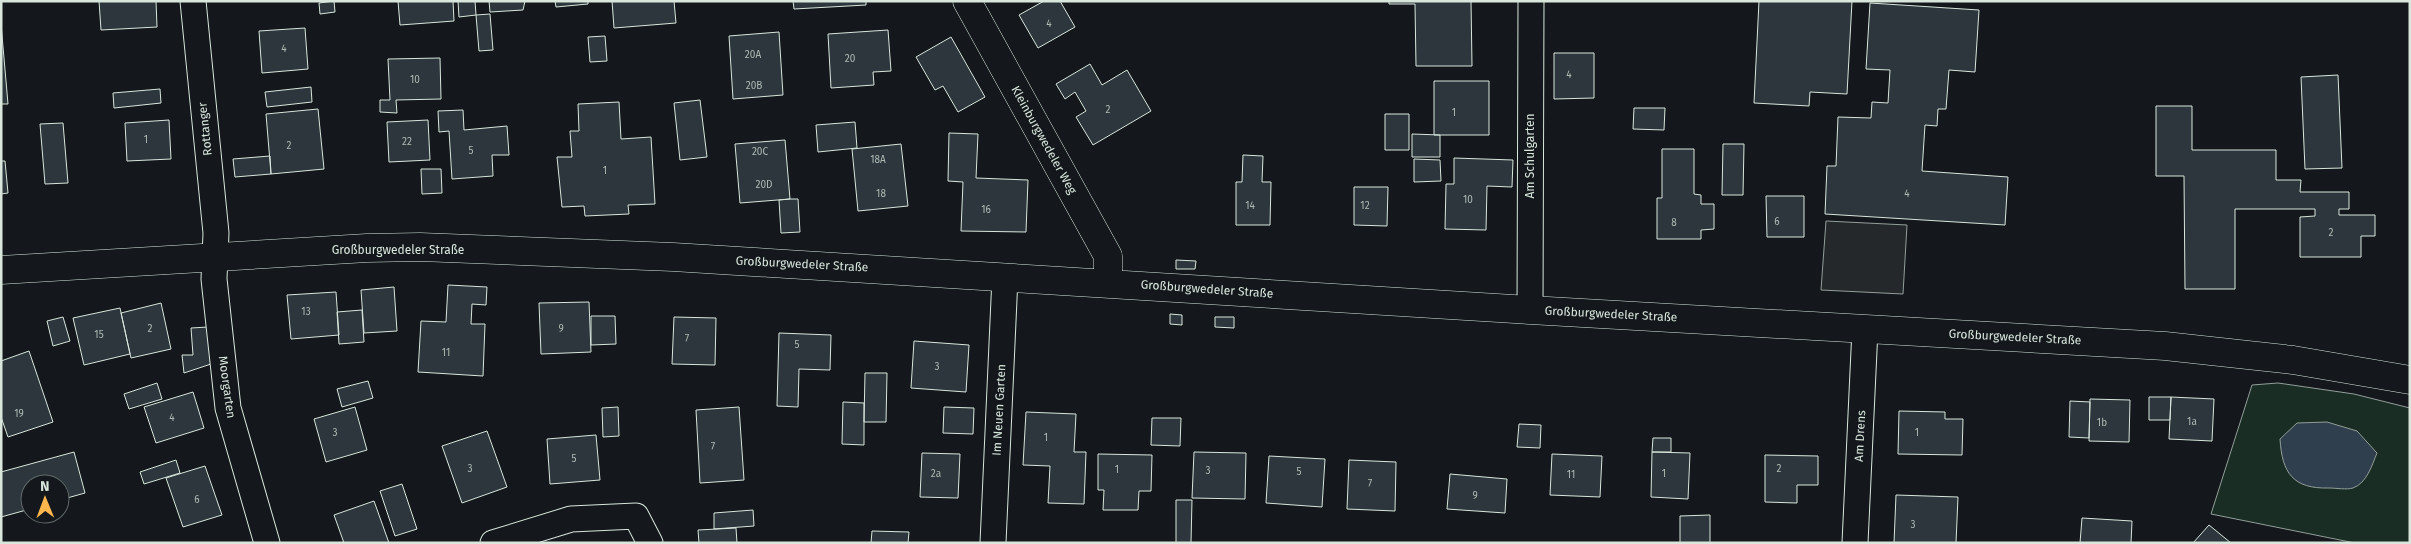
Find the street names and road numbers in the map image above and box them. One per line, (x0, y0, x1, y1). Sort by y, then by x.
street label: Kleinburgwedeler Weg (1008, 83, 1080, 197)
street label: Rottanger (195, 101, 215, 156)
street label: Am Schulgarten (1523, 113, 1537, 199)
street label: Großburgwedeler Straße (332, 243, 464, 257)
street label: Großburgwedeler Straße (735, 254, 869, 274)
street label: Großburgwedeler Straße (1140, 277, 1274, 301)
street label: Großburgwedeler Straße (1544, 304, 1678, 324)
street label: Großburgwedeler Straße (1948, 327, 2082, 347)
street label: Moorgarten (216, 355, 238, 419)
street label: Im Neuen Garten (990, 364, 1008, 456)
street label: Am Drens (1852, 410, 1868, 462)

